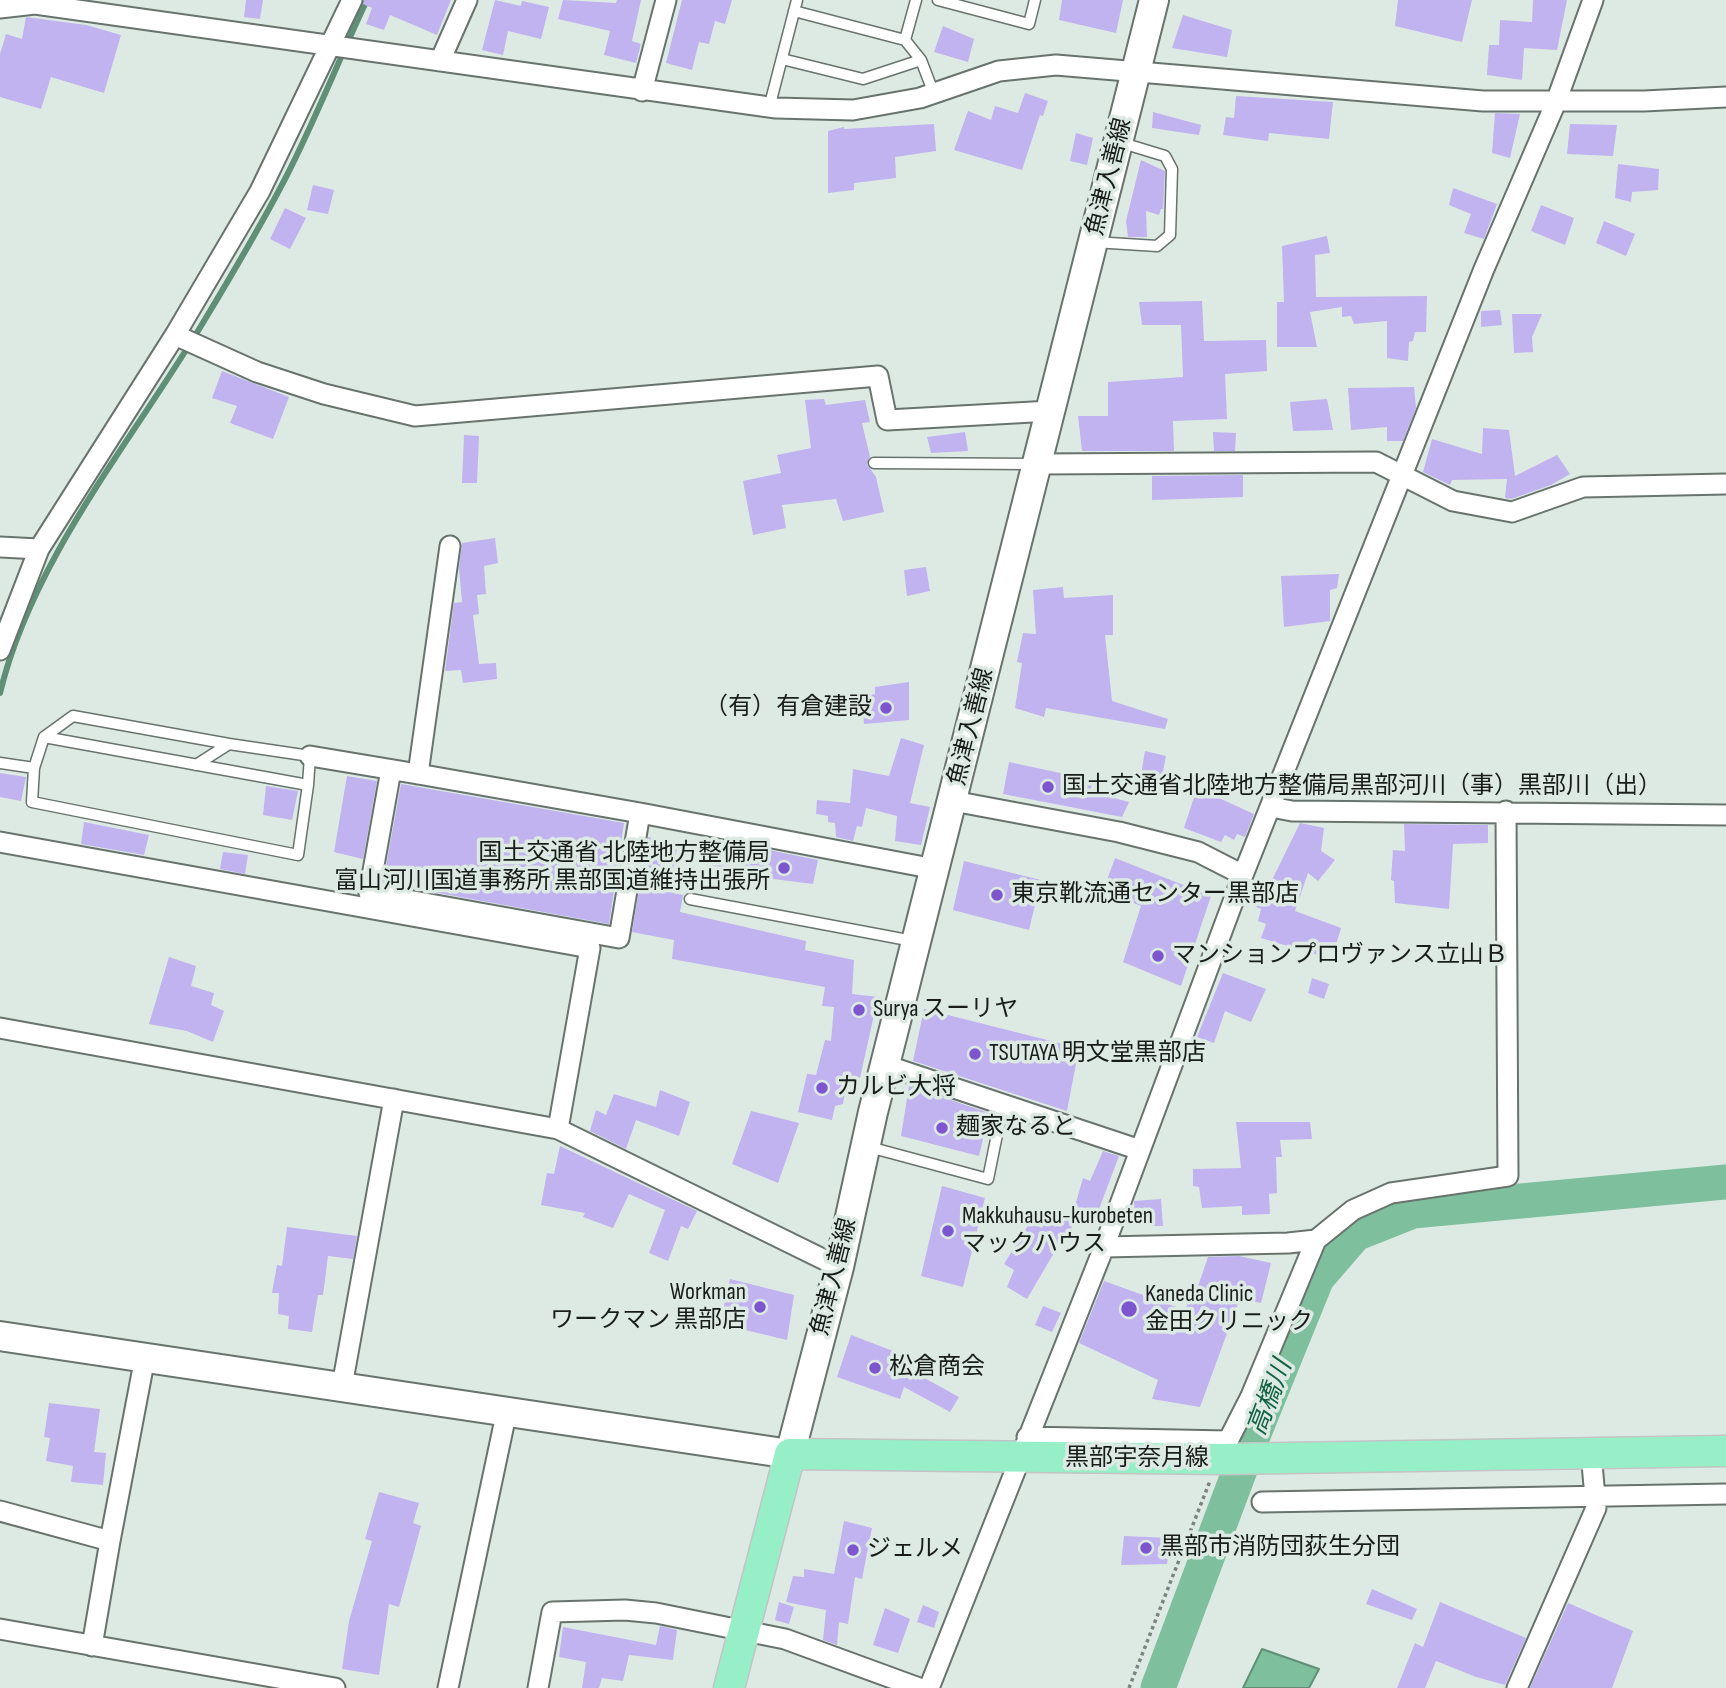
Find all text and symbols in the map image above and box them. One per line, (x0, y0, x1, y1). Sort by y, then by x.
street label: 魚津入善線 (1082, 115, 1138, 239)
street label: 魚津入善線 (944, 665, 1000, 789)
place label: （有）有倉建設 (704, 694, 872, 722)
marker: （有）有倉建設 (878, 700, 894, 716)
place label: 国土交通省北陸地方整備局黒部河川（事）黒部川（出） (1062, 773, 1662, 801)
marker: 国土交通省北陸地方整備局黒部河川（事）黒部川（出） (1040, 779, 1056, 795)
place label: 国土交通省 北陸地方整備局 富山河川国道事務所 黒部国道維持出張所 (334, 840, 770, 896)
marker: 国土交通省 北陸地方整備局 富山河川国道事務所 黒部国道維持出張所 (776, 860, 792, 876)
place label: 東京靴流通センター黒部店 (1011, 881, 1299, 909)
marker: 東京靴流通センター黒部店 (989, 887, 1005, 903)
place label: マンションプロヴァンス立山Ｂ (1172, 942, 1508, 970)
marker: マンションプロヴァンス立山Ｂ (1150, 948, 1166, 964)
place label: Surya スーリヤ (873, 996, 1018, 1024)
marker: Surya スーリヤ (851, 1002, 867, 1018)
place label: TSUTAYA 明文堂黒部店 (989, 1040, 1206, 1068)
marker: TSUTAYA 明文堂黒部店 (967, 1046, 983, 1062)
place label: カルビ大将 (836, 1074, 956, 1102)
marker: カルビ大将 (814, 1080, 830, 1096)
place label: 麺家なると (956, 1114, 1076, 1142)
marker: 麺家なると (934, 1120, 950, 1136)
place label: Makkuhausu-kurobeten マックハウス (962, 1203, 1153, 1259)
street label: 魚津入善線 (807, 1215, 863, 1339)
marker: Makkuhausu-kurobeten マックハウス (940, 1223, 956, 1239)
place label: Workman ワークマン 黒部店 (550, 1279, 746, 1335)
place label: Kaneda Clinic 金田クリニック (1145, 1281, 1313, 1337)
marker: Workman ワークマン 黒部店 (752, 1299, 768, 1315)
marker: Kaneda Clinic 金田クリニック (1119, 1299, 1139, 1319)
place label: 松倉商会 (889, 1354, 985, 1382)
water label: 高橋川 (1242, 1356, 1300, 1440)
marker: 松倉商会 (867, 1360, 883, 1376)
street label: 黒部宇奈月線 (1065, 1445, 1209, 1473)
place label: 黒部市消防団荻生分団 (1160, 1534, 1400, 1562)
place label: ジェルメ (867, 1536, 963, 1564)
marker: 黒部市消防団荻生分団 (1138, 1540, 1154, 1556)
marker: ジェルメ (845, 1542, 861, 1558)

